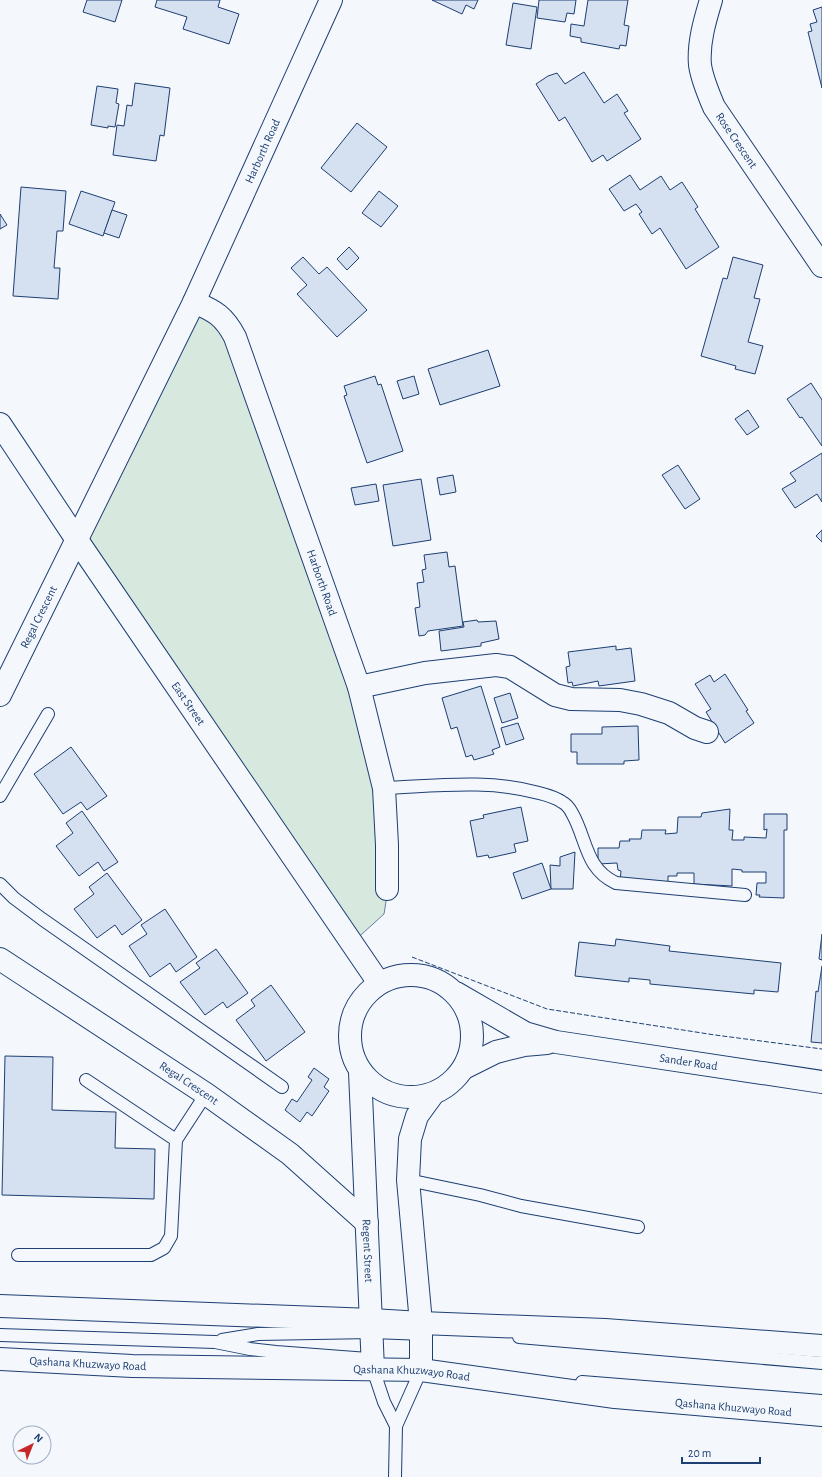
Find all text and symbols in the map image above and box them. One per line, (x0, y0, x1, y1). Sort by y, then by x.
street label: Rose Crescent (714, 110, 760, 170)
street label: Harborth Road (243, 117, 282, 185)
street label: Harborth Road (305, 548, 339, 617)
street label: Regal Crescent (18, 584, 59, 650)
street label: East Street (169, 680, 207, 727)
street label: Sander Road (659, 1052, 718, 1072)
street label: Regal Crescent (157, 1059, 221, 1107)
street label: Regent Street (360, 1219, 375, 1283)
street label: Qashana Khuzwayo Road (29, 1355, 146, 1372)
street label: Qashana Khuzwayo Road (353, 1363, 471, 1383)
street label: Qashana Khuzwayo Road (675, 1396, 792, 1418)
north arrow (12, 1425, 52, 1465)
text: N (32, 1431, 45, 1445)
scale bar (682, 1439, 760, 1465)
text: 20 m (688, 1447, 711, 1459)

